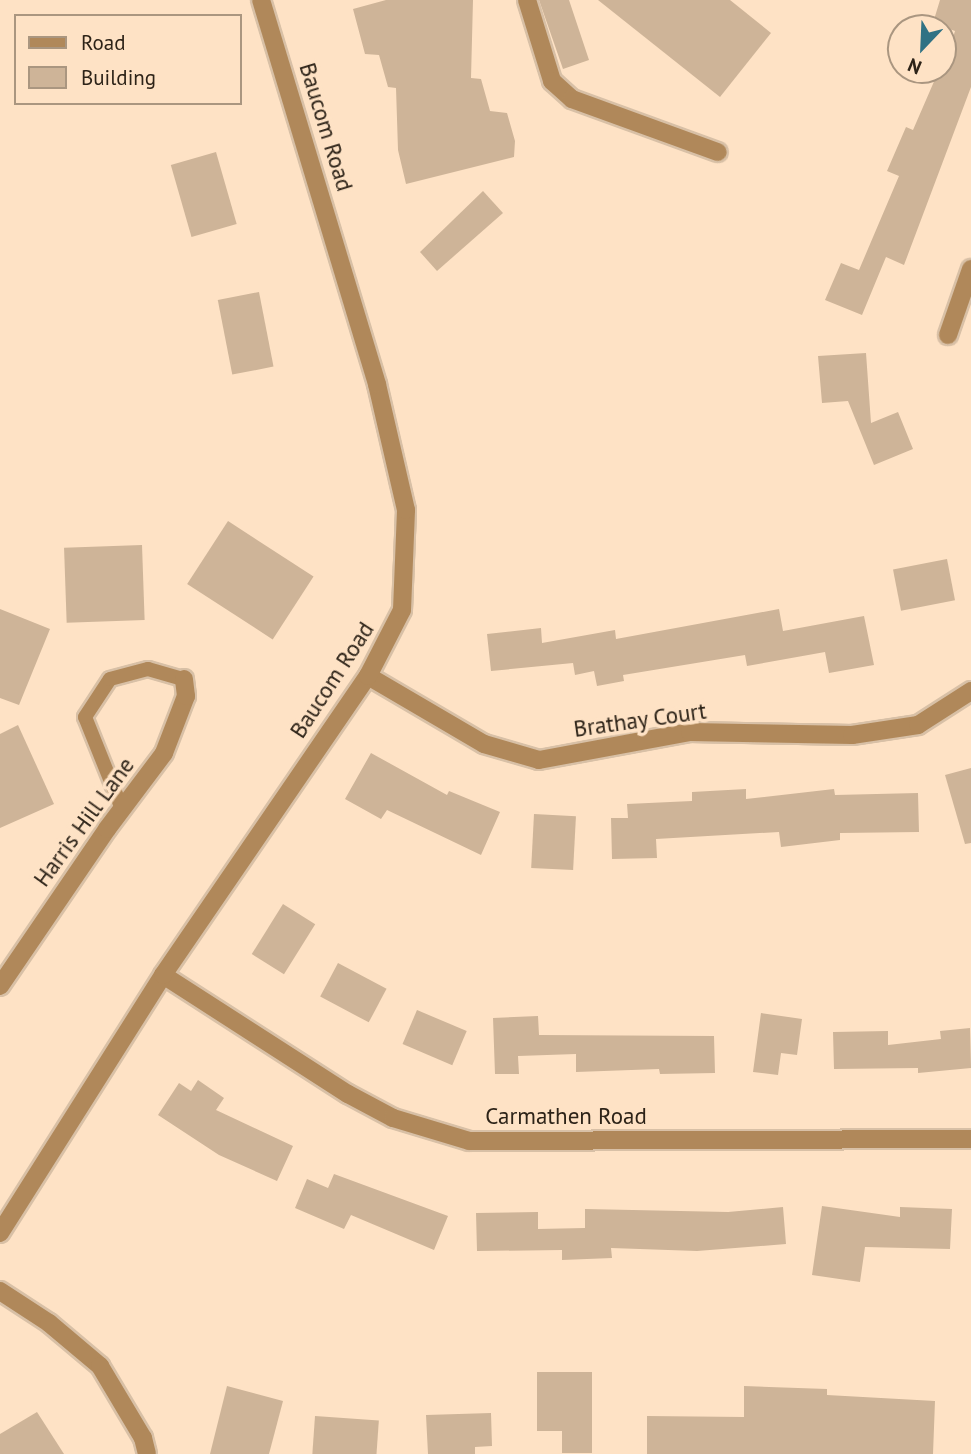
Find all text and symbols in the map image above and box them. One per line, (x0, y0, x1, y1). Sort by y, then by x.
legend (14, 14, 242, 105)
north arrow (887, 14, 957, 84)
text: Road (81, 29, 125, 56)
text: N (904, 53, 925, 80)
street label: Baucom Road (293, 59, 359, 195)
text: Building (81, 64, 156, 91)
street label: Baucom Road (284, 617, 380, 743)
street label: Brathay Court (571, 697, 709, 743)
street label: Harris Hill Lane (28, 752, 140, 892)
street label: Carmathen Road (485, 1102, 647, 1130)

